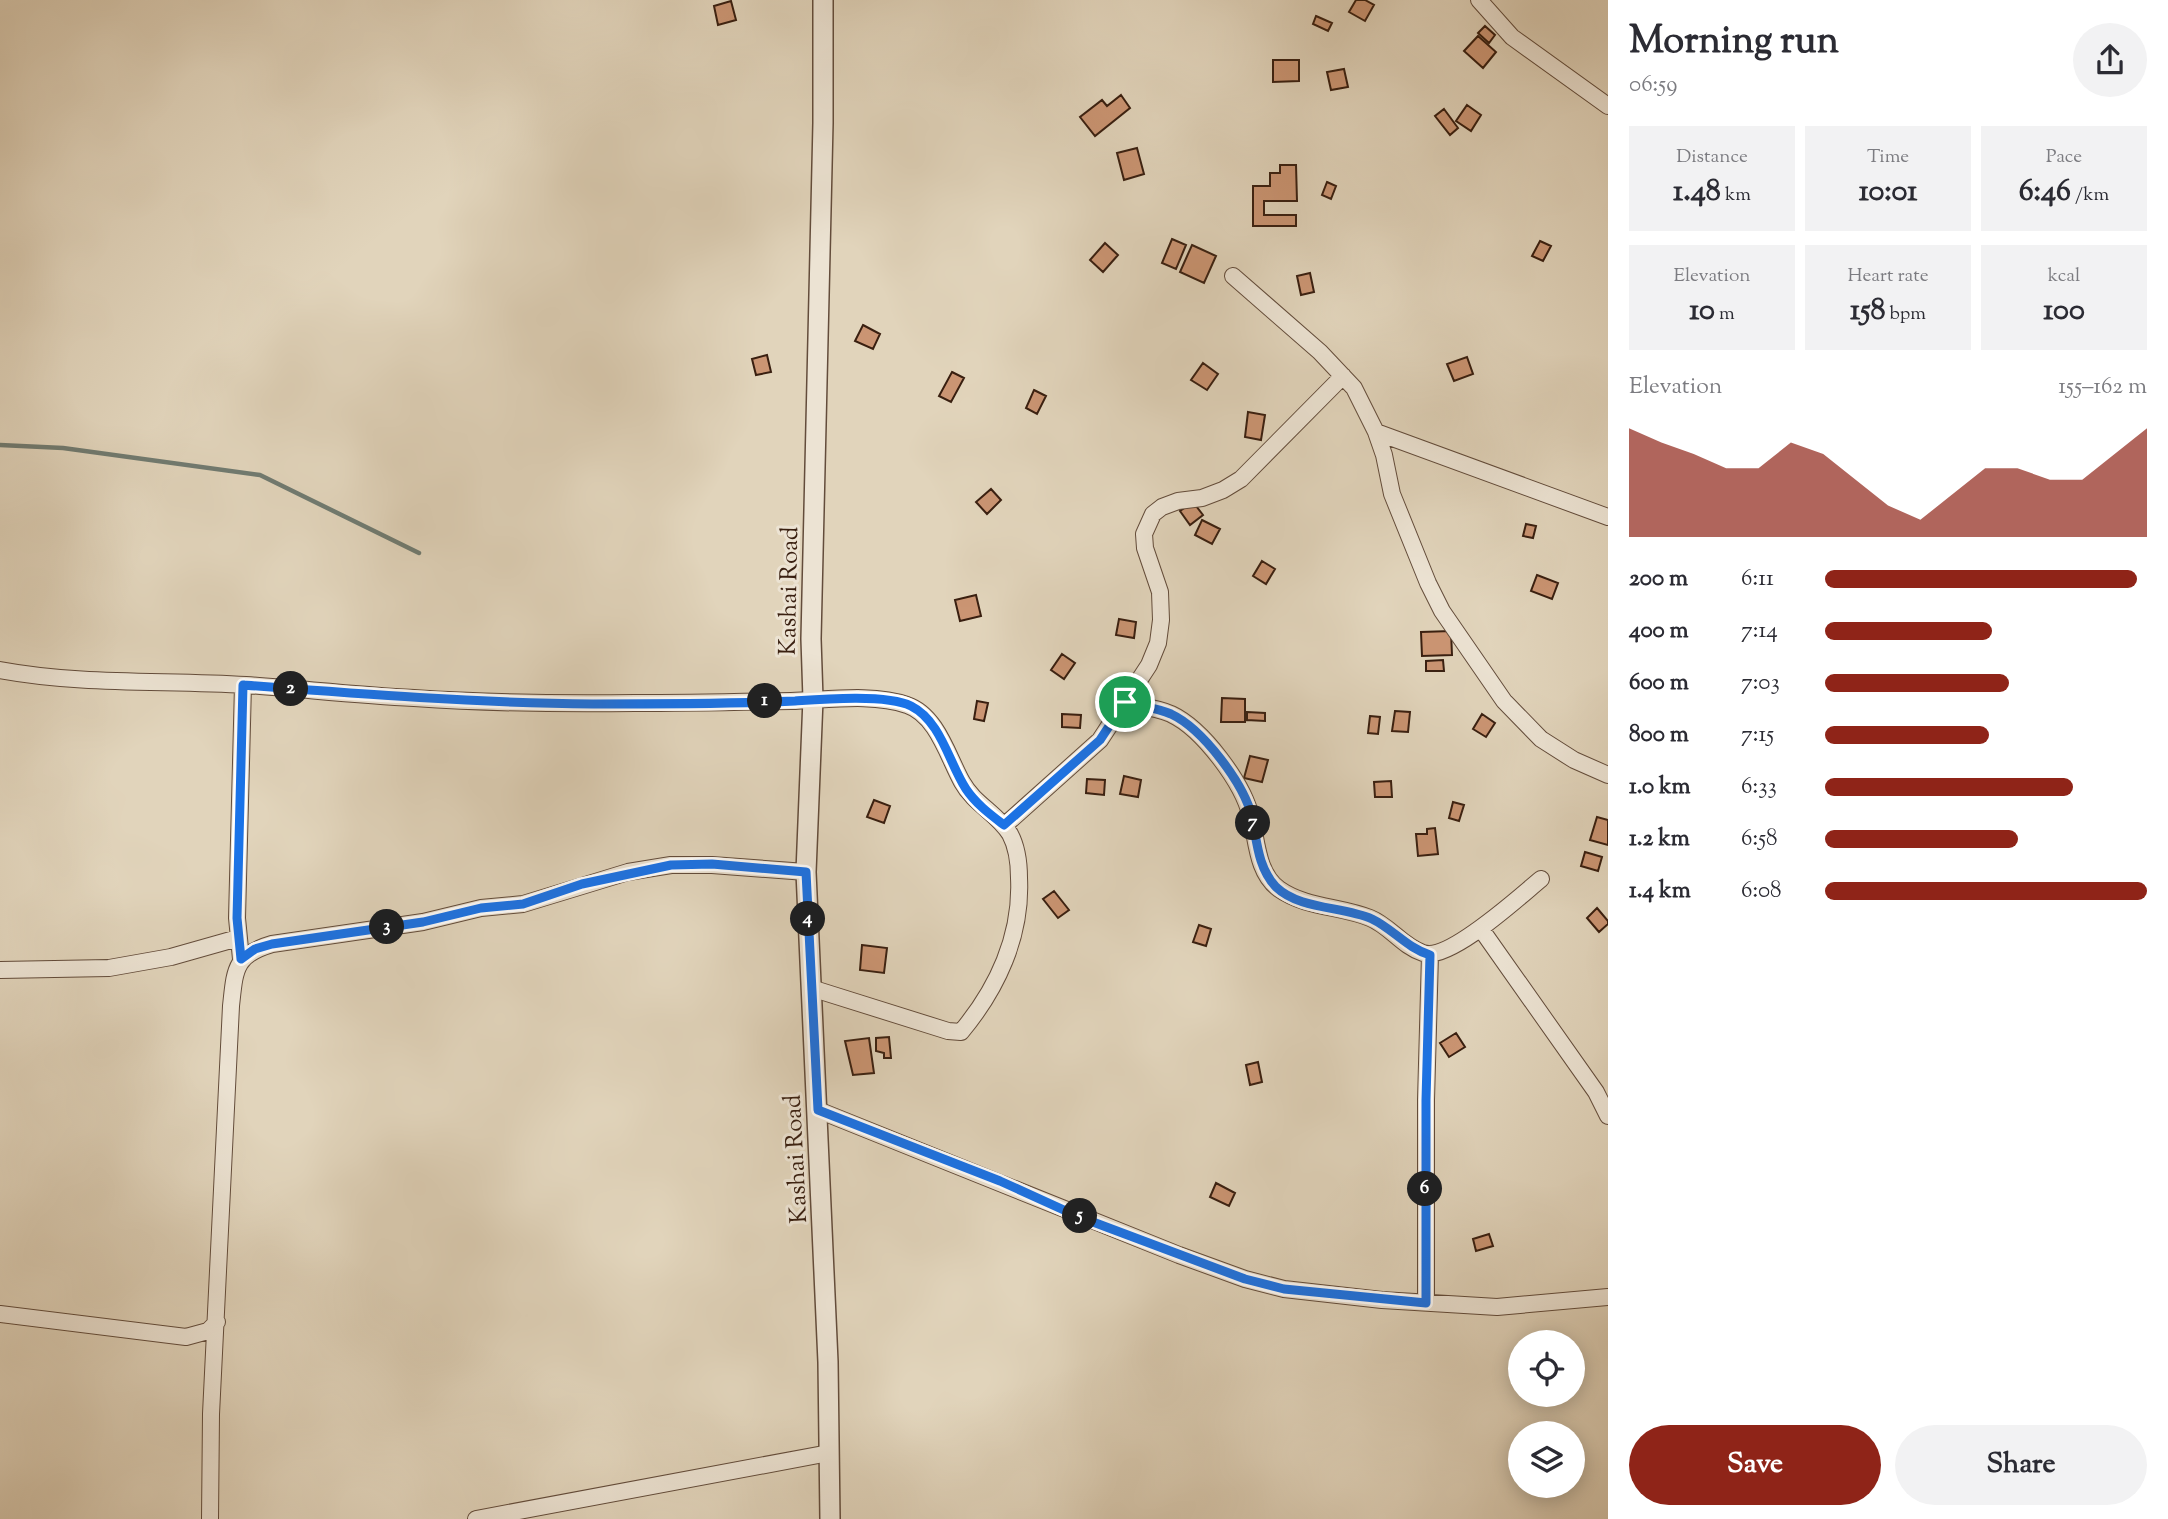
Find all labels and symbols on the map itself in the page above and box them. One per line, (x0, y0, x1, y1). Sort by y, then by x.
street label: Kashai Road (772, 526, 808, 656)
pin: 2 (274, 672, 308, 706)
pin (1095, 672, 1155, 732)
pin: 1 (748, 684, 782, 718)
pin: 7 (1236, 806, 1270, 840)
pin: 4 (790, 902, 826, 936)
pin: 3 (370, 909, 404, 944)
street label: Kashai Road (777, 1093, 817, 1224)
pin: 6 (1408, 1172, 1442, 1206)
pin: 5 (1062, 1198, 1098, 1234)

